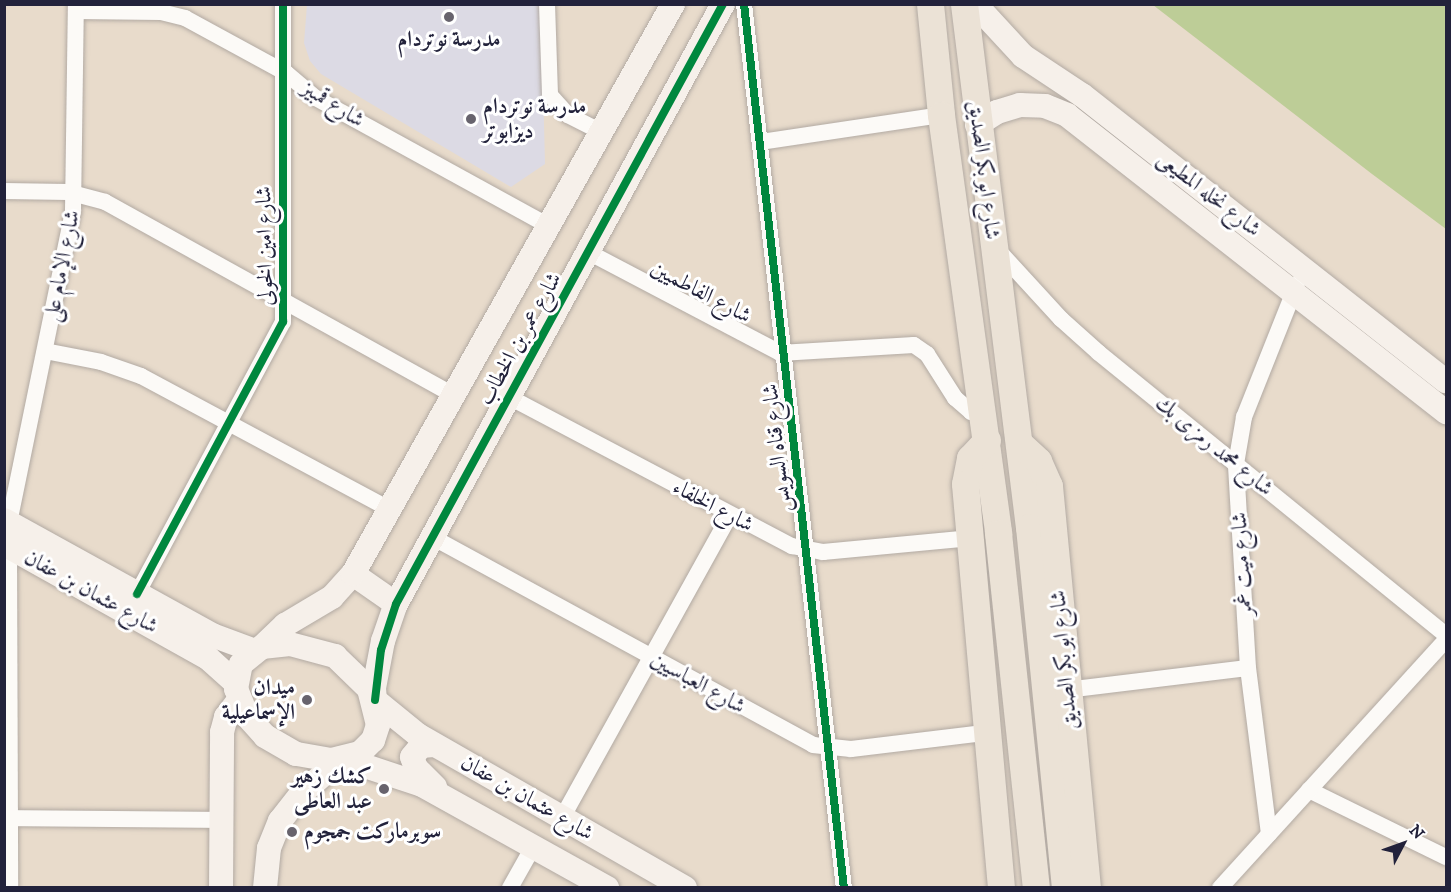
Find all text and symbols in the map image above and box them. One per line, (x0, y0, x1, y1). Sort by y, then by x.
marker: مدرسة نوتردام (442, 10, 456, 24)
place label: مدرسة نوتردام (397, 27, 501, 53)
street label: شارع قمبيز (297, 75, 369, 133)
place label: مدرسة نوتردام ديزابوتر (483, 93, 586, 144)
street label: شارع ابو بكر الصديق (962, 99, 1006, 241)
marker: مدرسة نوتردام ديزابوتر (464, 112, 478, 126)
street label: شارع نخله المطيعى (1152, 145, 1266, 243)
street label: شارع امين الخولى (251, 186, 279, 306)
street label: شارع الإمام على (38, 208, 86, 324)
street label: شارع الفاطميين (646, 255, 756, 329)
street label: شارع عمر بن الخطاب (473, 268, 567, 410)
street label: شارع قناه السويس (757, 382, 797, 514)
street label: شارع محمد رمزى بك (1149, 390, 1279, 502)
street label: شارع الخلفاء (668, 474, 758, 538)
street label: شارع ميت غمر (1226, 511, 1258, 617)
street label: شارع عثمان بن عفان (19, 544, 163, 640)
street label: شارع ابو بكر الصديق (1045, 589, 1083, 731)
street label: شارع العباسيين (646, 646, 750, 720)
place label: ميدان الإسماعيلية (222, 674, 295, 726)
marker: ميدان الإسماعيلية (300, 693, 314, 707)
street label: شارع عثمان بن عفان (456, 749, 598, 847)
place label: كشك زهير عبد العاطى (291, 763, 372, 814)
marker: كشك زهير عبد العاطى (377, 782, 391, 796)
north arrow (1373, 814, 1433, 874)
place label: سوبرماركت جمجوم (304, 819, 441, 845)
text: N (1405, 821, 1428, 844)
marker: سوبرماركت جمجوم (285, 825, 299, 839)

